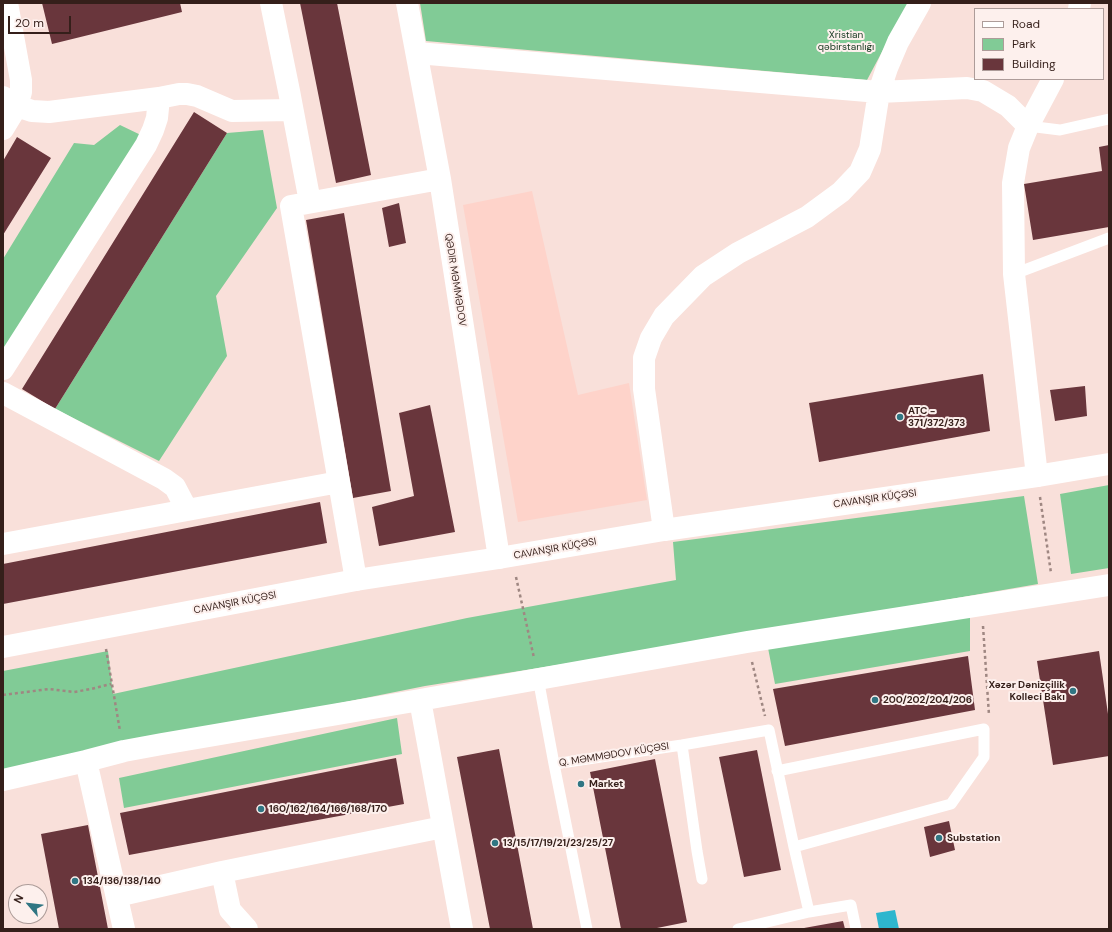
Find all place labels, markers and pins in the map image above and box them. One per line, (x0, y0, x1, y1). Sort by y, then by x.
place label: ATC - 371/372/373 (908, 405, 965, 428)
marker: ATC - 371/372/373 (895, 412, 905, 422)
place label: Xəzər Dənizçilik Kolleci Bakı (988, 679, 1065, 702)
marker: Xəzər Dənizçilik Kolleci Bakı (1068, 686, 1078, 696)
place label: 200/202/204/206 (883, 694, 972, 706)
marker: 200/202/204/206 (870, 695, 880, 705)
place label: Market (589, 778, 623, 790)
marker: Market (576, 779, 586, 789)
place label: 160/162/164/166/168/170 (269, 803, 387, 815)
marker: 160/162/164/166/168/170 (256, 804, 266, 814)
place label: Substation (947, 832, 1000, 844)
marker: Substation (934, 833, 944, 843)
place label: 13/15/17/19/21/23/25/27 (503, 837, 613, 849)
marker: 13/15/17/19/21/23/25/27 (490, 838, 500, 848)
place label: 134/136/138/140 (83, 875, 161, 887)
marker: 134/136/138/140 (70, 876, 80, 886)

